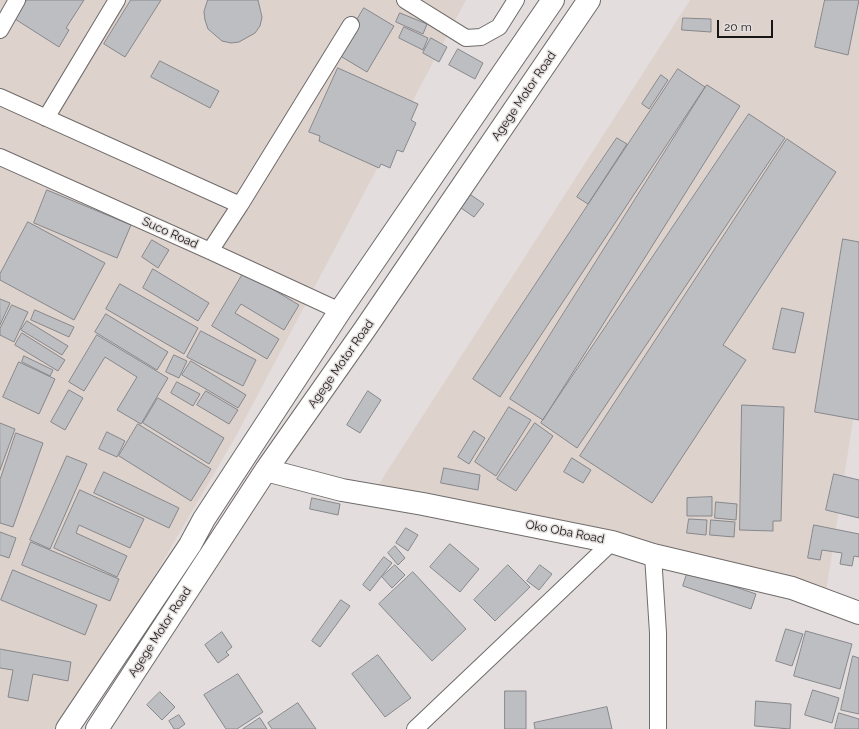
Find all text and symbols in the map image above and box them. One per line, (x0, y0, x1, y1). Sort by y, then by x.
scale bar (719, 12, 775, 38)
text: 20 m (724, 20, 752, 34)
street label: Agege Motor Road (489, 49, 559, 143)
street label: Suco Road (140, 214, 200, 252)
street label: Agege Motor Road (305, 317, 377, 411)
street label: Oko Oba Road (524, 517, 606, 547)
street label: Agege Motor Road (126, 584, 194, 680)

